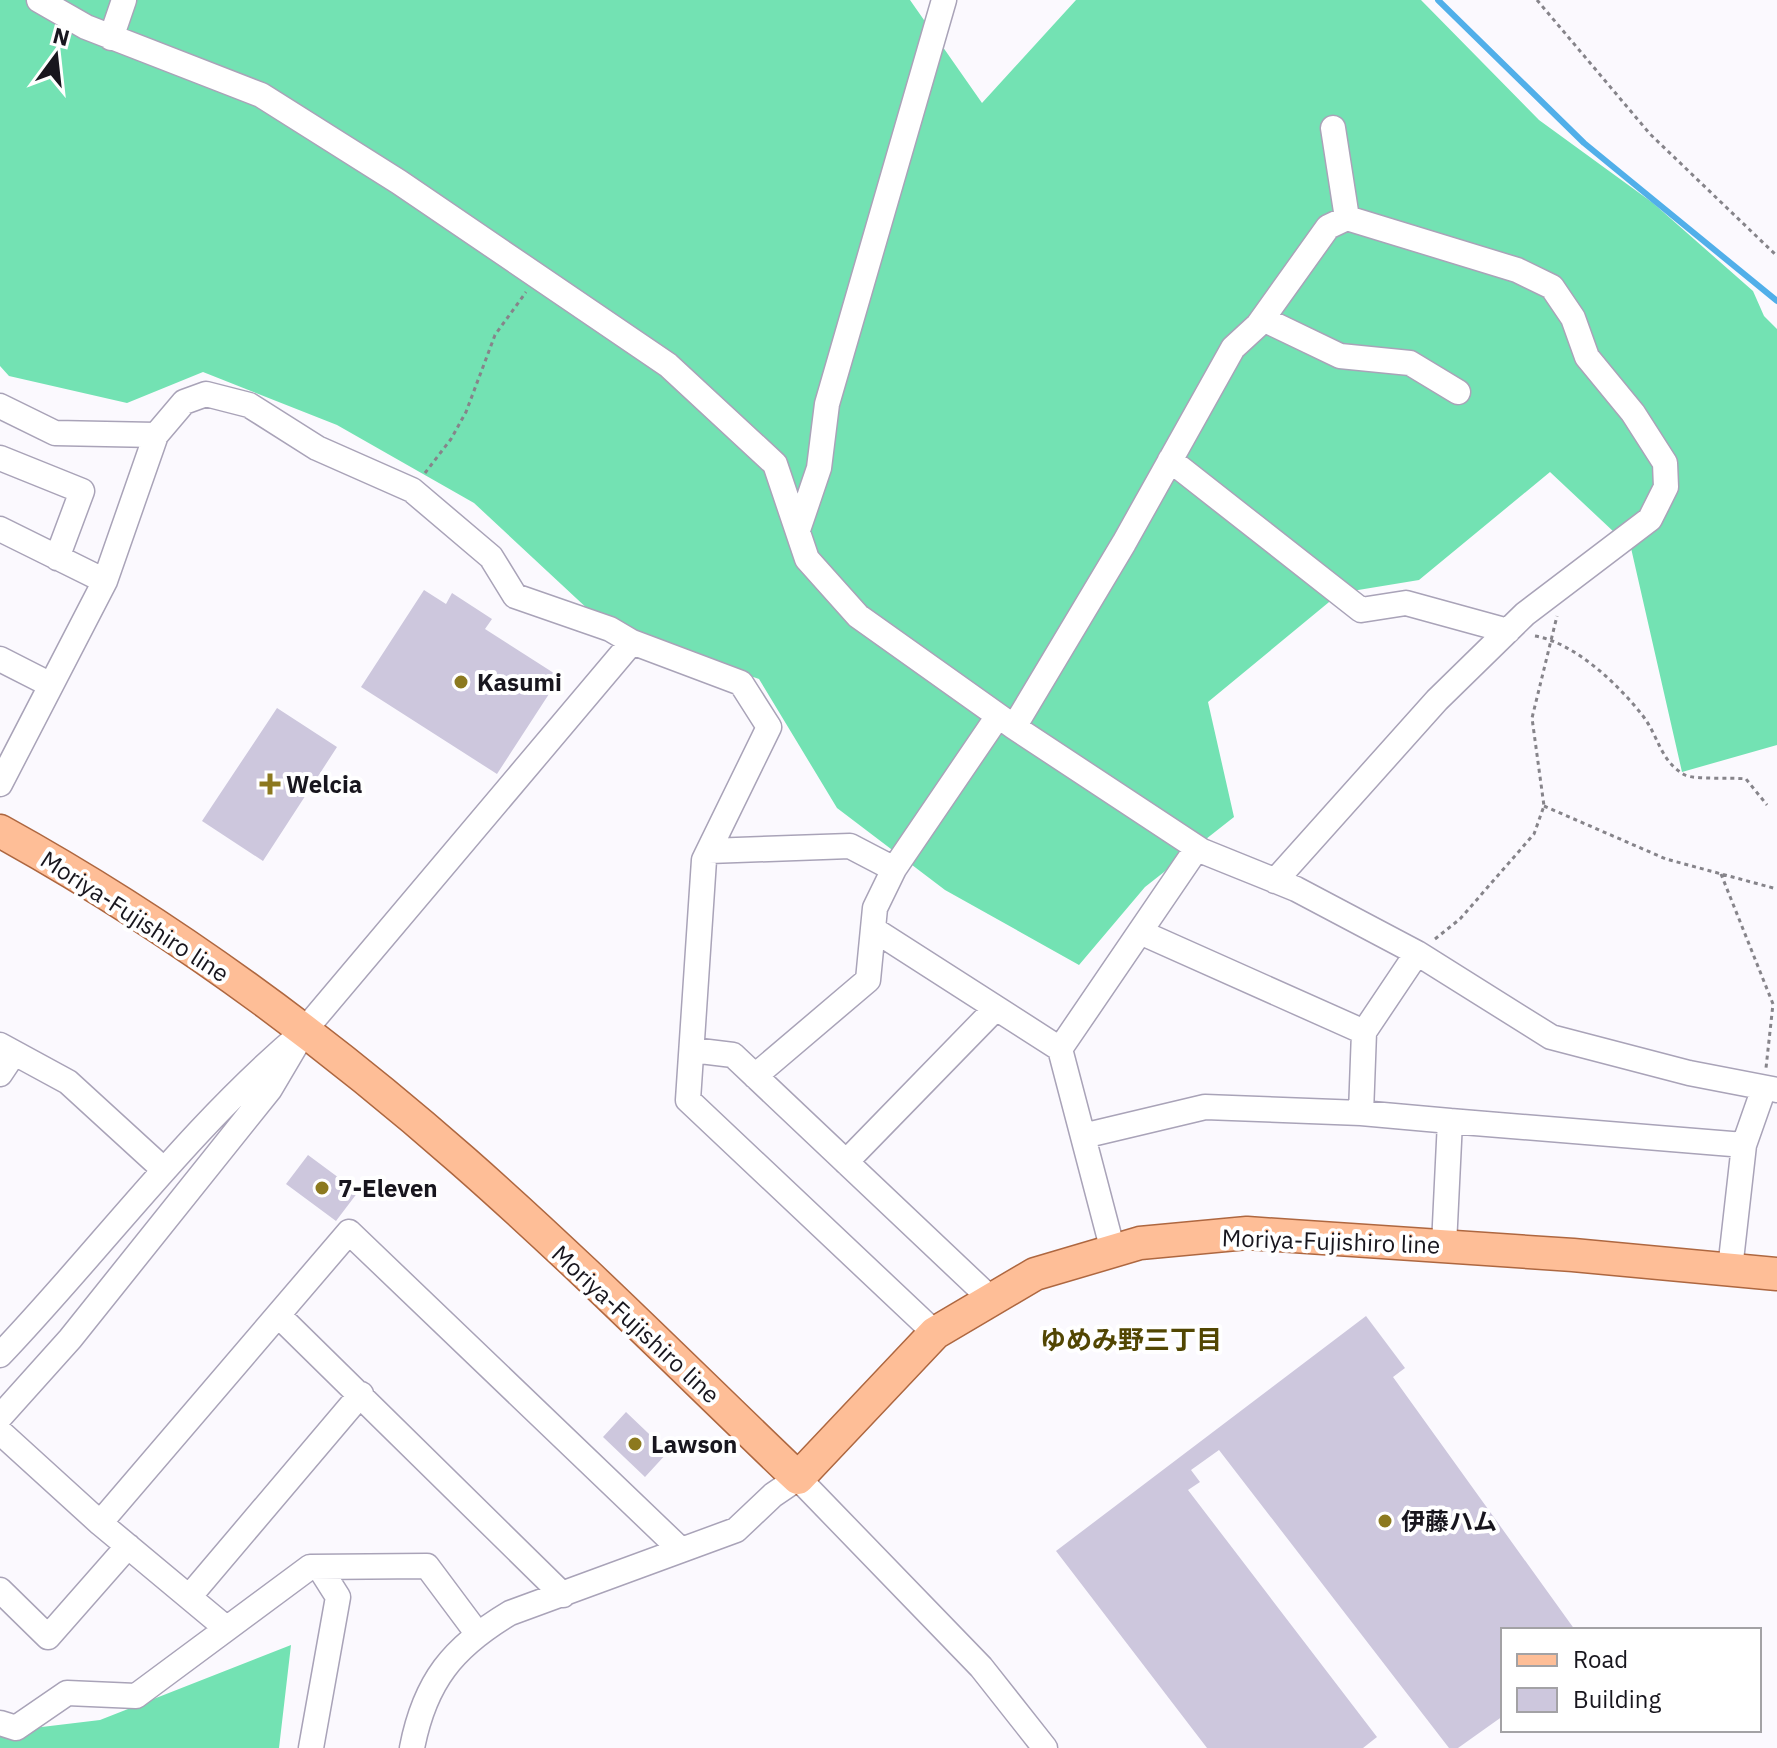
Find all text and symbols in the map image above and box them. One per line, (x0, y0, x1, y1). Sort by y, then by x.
north arrow (16, 16, 96, 96)
text: N (50, 20, 73, 52)
place label: Kasumi (477, 666, 562, 698)
marker: Kasumi (452, 673, 470, 691)
place label: Welcia (286, 768, 362, 800)
marker: Welcia (261, 775, 279, 793)
street label: Moriya-Fujishiro line (35, 843, 235, 989)
place label: 7-Eleven (338, 1172, 438, 1204)
marker: 7-Eleven (313, 1179, 331, 1197)
street label: Moriya-Fujishiro line (1221, 1221, 1441, 1261)
street label: Moriya-Fujishiro line (545, 1238, 727, 1410)
district label: ゆめみ野三丁目 (1040, 1322, 1222, 1356)
place label: Lawson (651, 1428, 737, 1460)
marker: Lawson (626, 1435, 644, 1453)
place label: 伊藤ハム (1401, 1505, 1497, 1537)
marker: 伊藤ハム (1376, 1512, 1394, 1530)
legend (1501, 1628, 1761, 1732)
text: Road (1573, 1643, 1628, 1675)
text: Building (1573, 1683, 1661, 1715)

